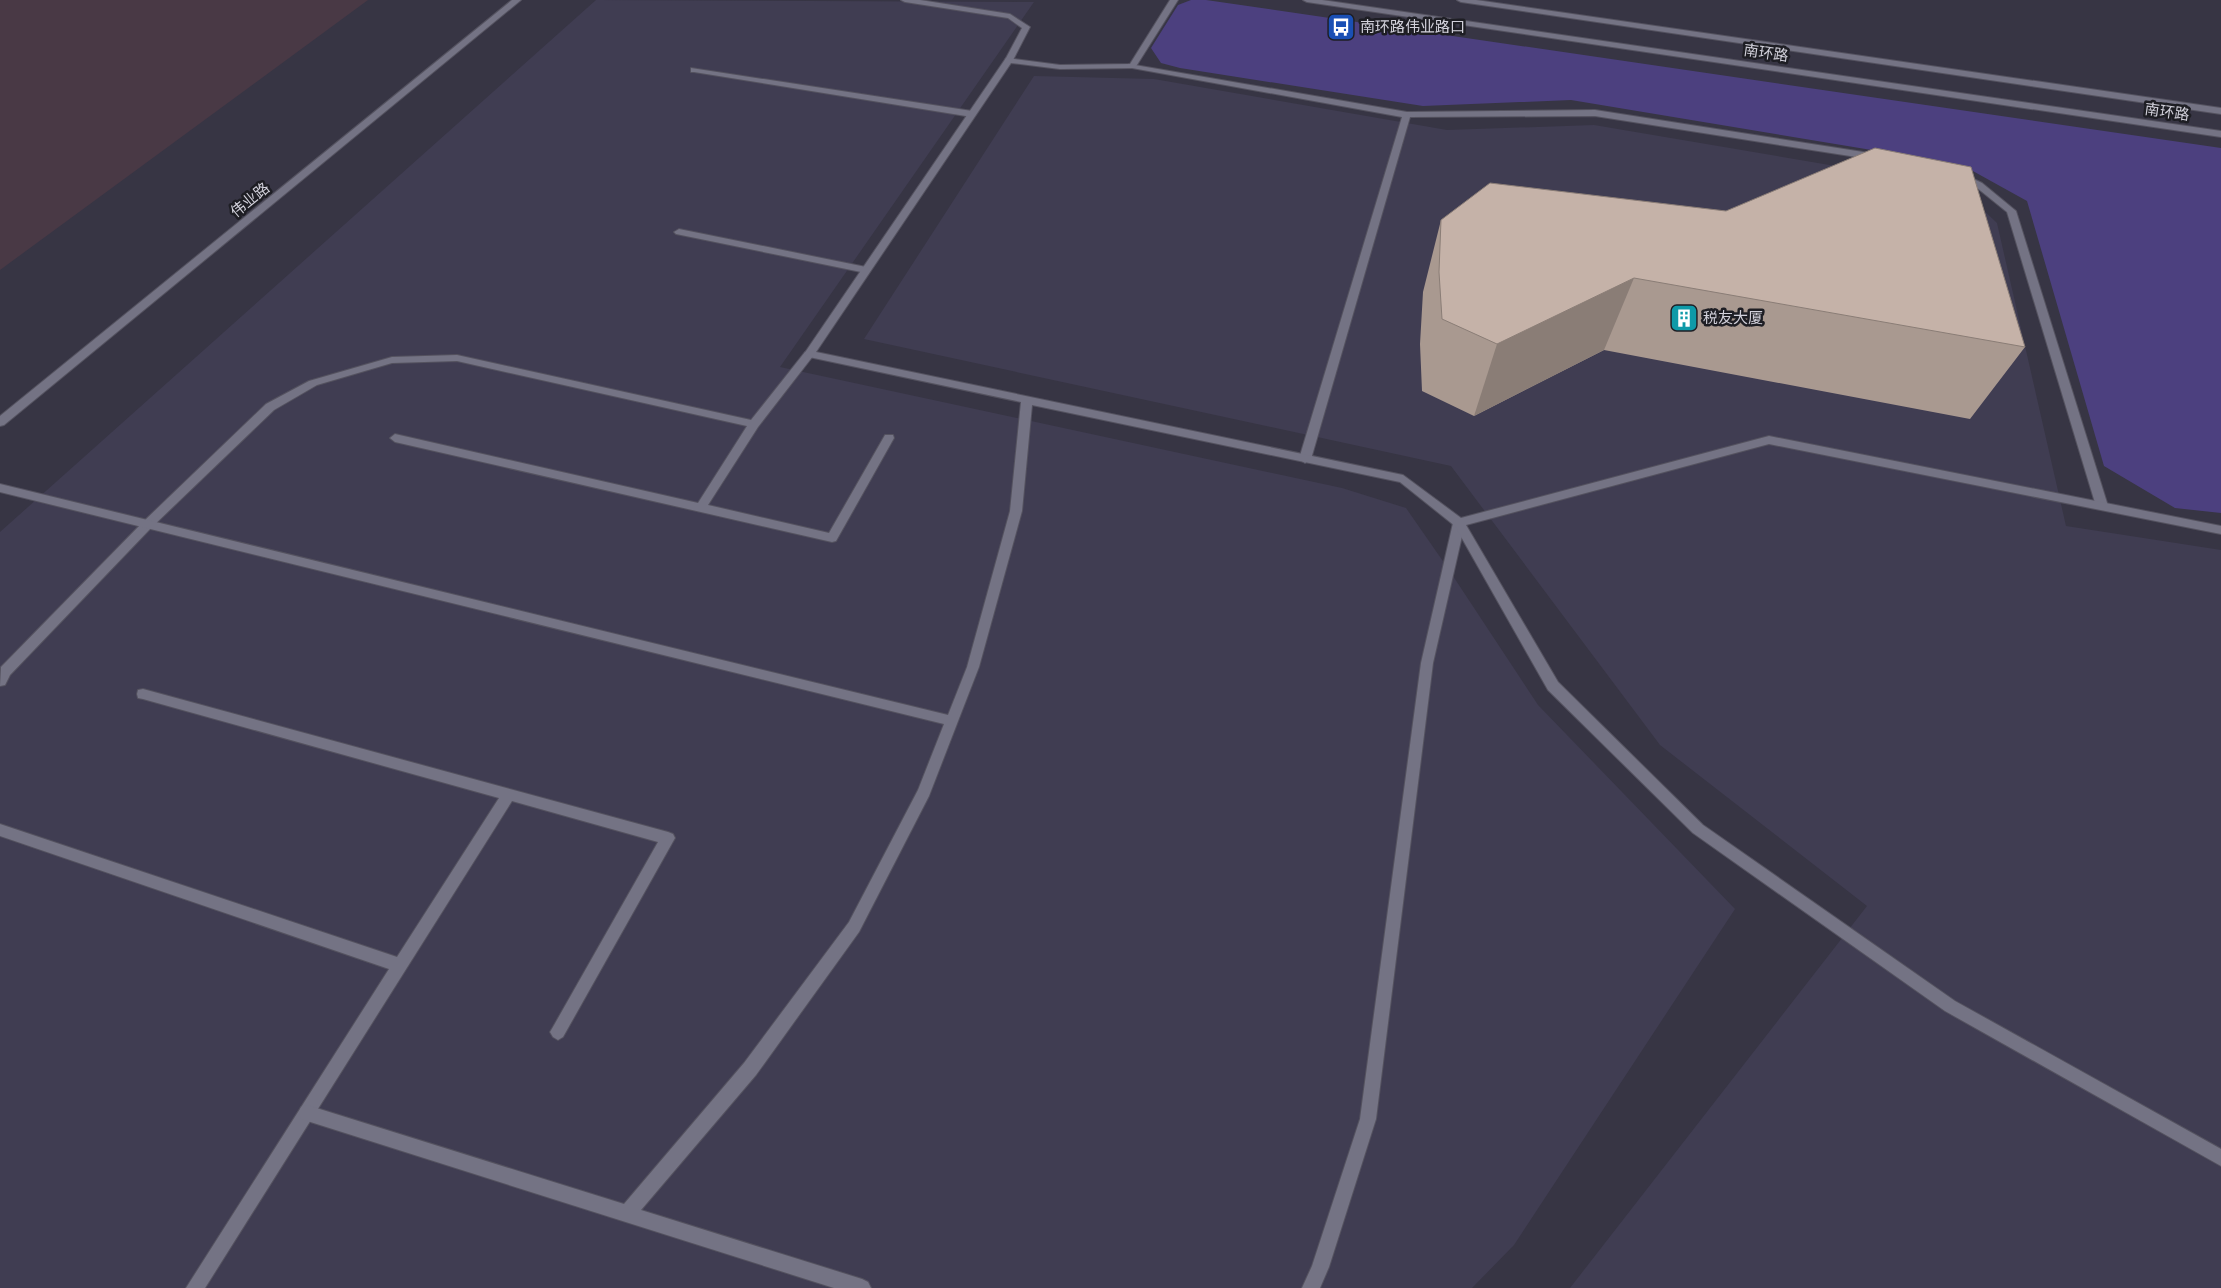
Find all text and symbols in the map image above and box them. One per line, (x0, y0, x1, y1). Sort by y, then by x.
bus stop icon: 南环路伟业路口 (1326, 12, 1356, 42)
place label: 南环路伟业路口 (1360, 18, 1465, 36)
street label: 南环路 (1742, 41, 1790, 65)
street label: 南环路 (2143, 100, 2191, 124)
street label: 伟业路 (227, 179, 273, 221)
building icon: 税友大厦 (1669, 303, 1699, 333)
place label: 税友大厦 (1703, 309, 1763, 327)

